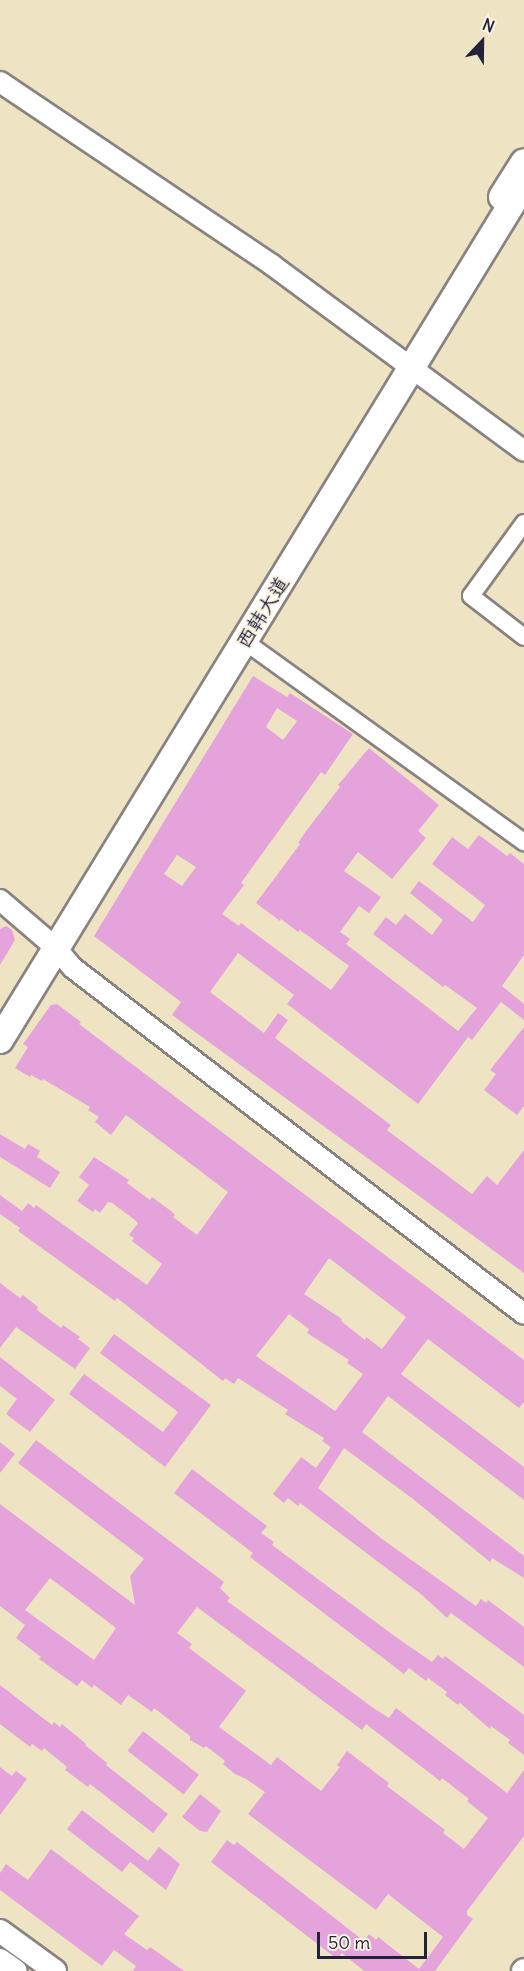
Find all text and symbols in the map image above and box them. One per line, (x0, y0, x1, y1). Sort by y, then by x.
north arrow (452, 12, 512, 72)
text: N (480, 14, 498, 37)
street label: 西韩大道 (231, 572, 293, 652)
scale bar (320, 1920, 430, 1958)
text: 50 m (328, 1931, 370, 1954)

